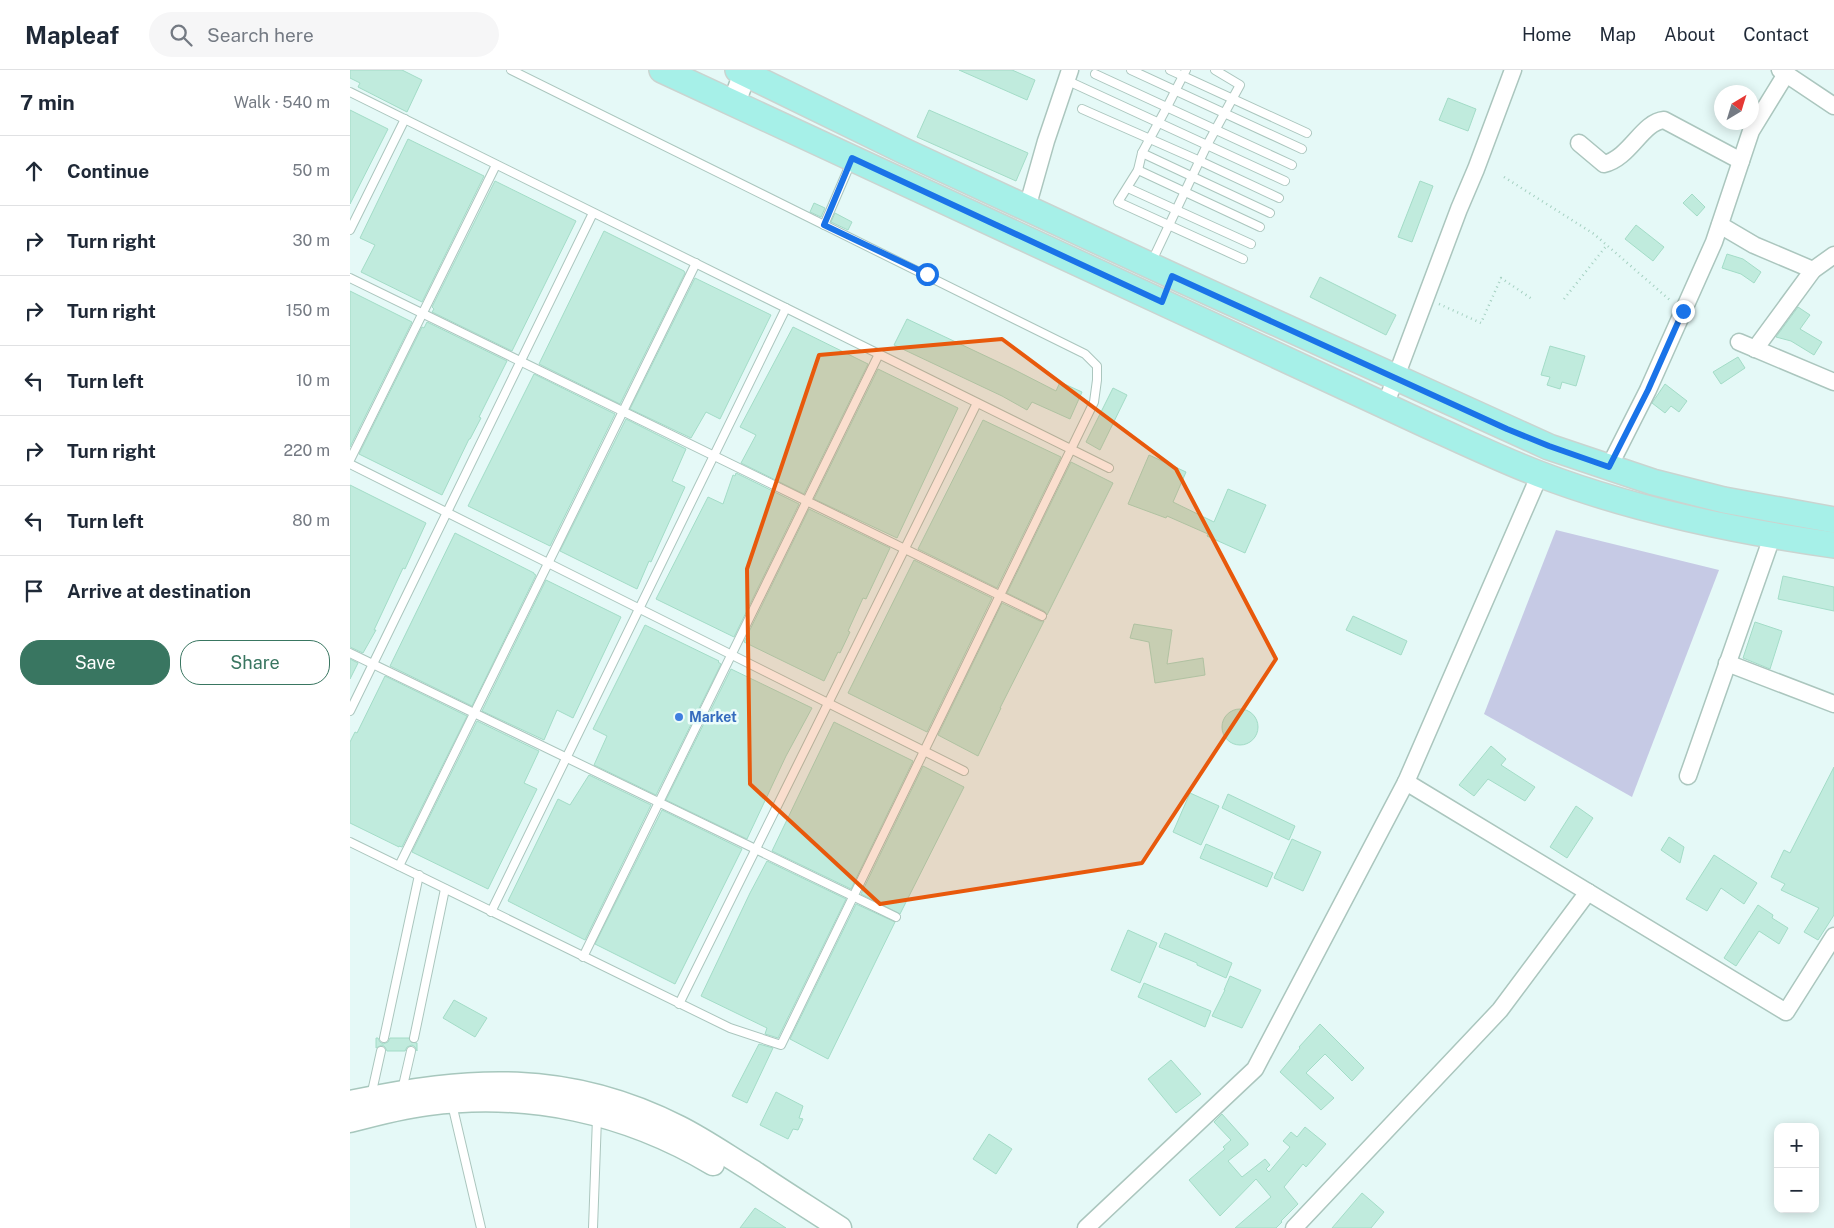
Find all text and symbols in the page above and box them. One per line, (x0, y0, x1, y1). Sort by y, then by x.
search box (149, 12, 499, 57)
text: Mapleaf (25, 21, 119, 49)
icon: search (167, 21, 195, 49)
text: Search here (207, 24, 314, 46)
text: Home (1522, 24, 1572, 45)
text: Map (1600, 24, 1636, 45)
text: About (1664, 24, 1715, 45)
text: Contact (1743, 24, 1809, 45)
north arrow (1714, 85, 1759, 130)
text: 7 min (20, 90, 75, 115)
text: Walk · 540 m (234, 93, 330, 112)
icon: ahead (20, 157, 48, 185)
text: Continue (67, 160, 149, 182)
text: 50 m (292, 161, 330, 180)
icon: right (20, 227, 48, 255)
text: Turn right (67, 230, 156, 252)
text: 30 m (293, 231, 330, 250)
route start (916, 263, 939, 286)
icon: right (20, 297, 48, 325)
text: Turn right (67, 300, 156, 322)
route end (1672, 300, 1695, 323)
text: 150 m (286, 301, 330, 320)
icon: left (20, 367, 48, 395)
text: Turn left (67, 370, 144, 392)
text: 10 m (296, 371, 330, 390)
icon: right (20, 437, 48, 465)
text: Turn right (67, 440, 156, 462)
text: 220 m (283, 441, 330, 460)
icon: left (20, 507, 48, 535)
text: Turn left (67, 510, 144, 532)
text: 80 m (292, 511, 330, 530)
icon: arrive (20, 577, 48, 605)
text: Arrive at destination (67, 580, 251, 602)
button: Save (20, 640, 170, 685)
button: Share (180, 640, 330, 685)
place label: Market (689, 709, 737, 725)
marker: Market (673, 711, 685, 723)
map controls (1774, 1123, 1819, 1213)
button: + (1774, 1123, 1819, 1168)
button: − (1774, 1168, 1819, 1213)

